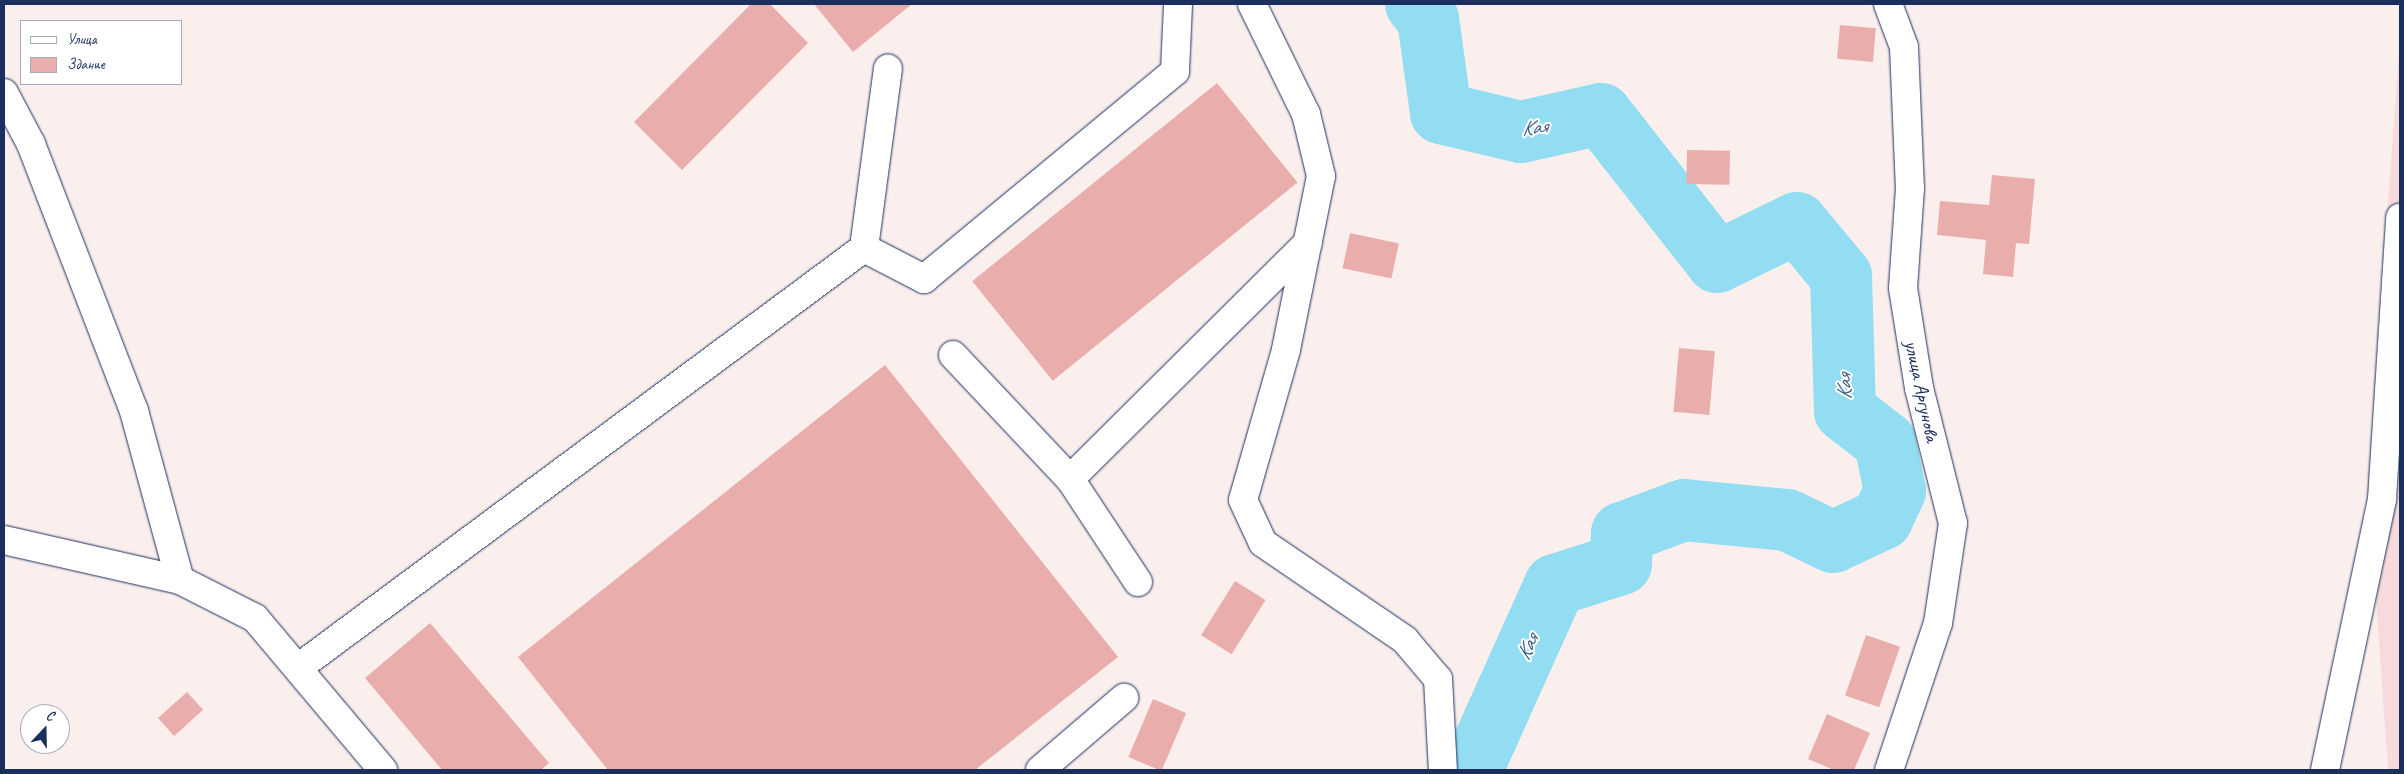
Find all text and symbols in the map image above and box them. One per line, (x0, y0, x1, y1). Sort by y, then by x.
legend (20, 20, 182, 85)
text: Улица (67, 30, 97, 49)
text: Здание (67, 55, 105, 74)
water label: Кая (1520, 113, 1548, 141)
street label: улица Аргунова (1900, 338, 1944, 444)
water label: Кая (1831, 374, 1857, 400)
water label: Кая (1510, 630, 1544, 664)
north arrow (20, 704, 70, 754)
text: С (44, 706, 56, 725)

